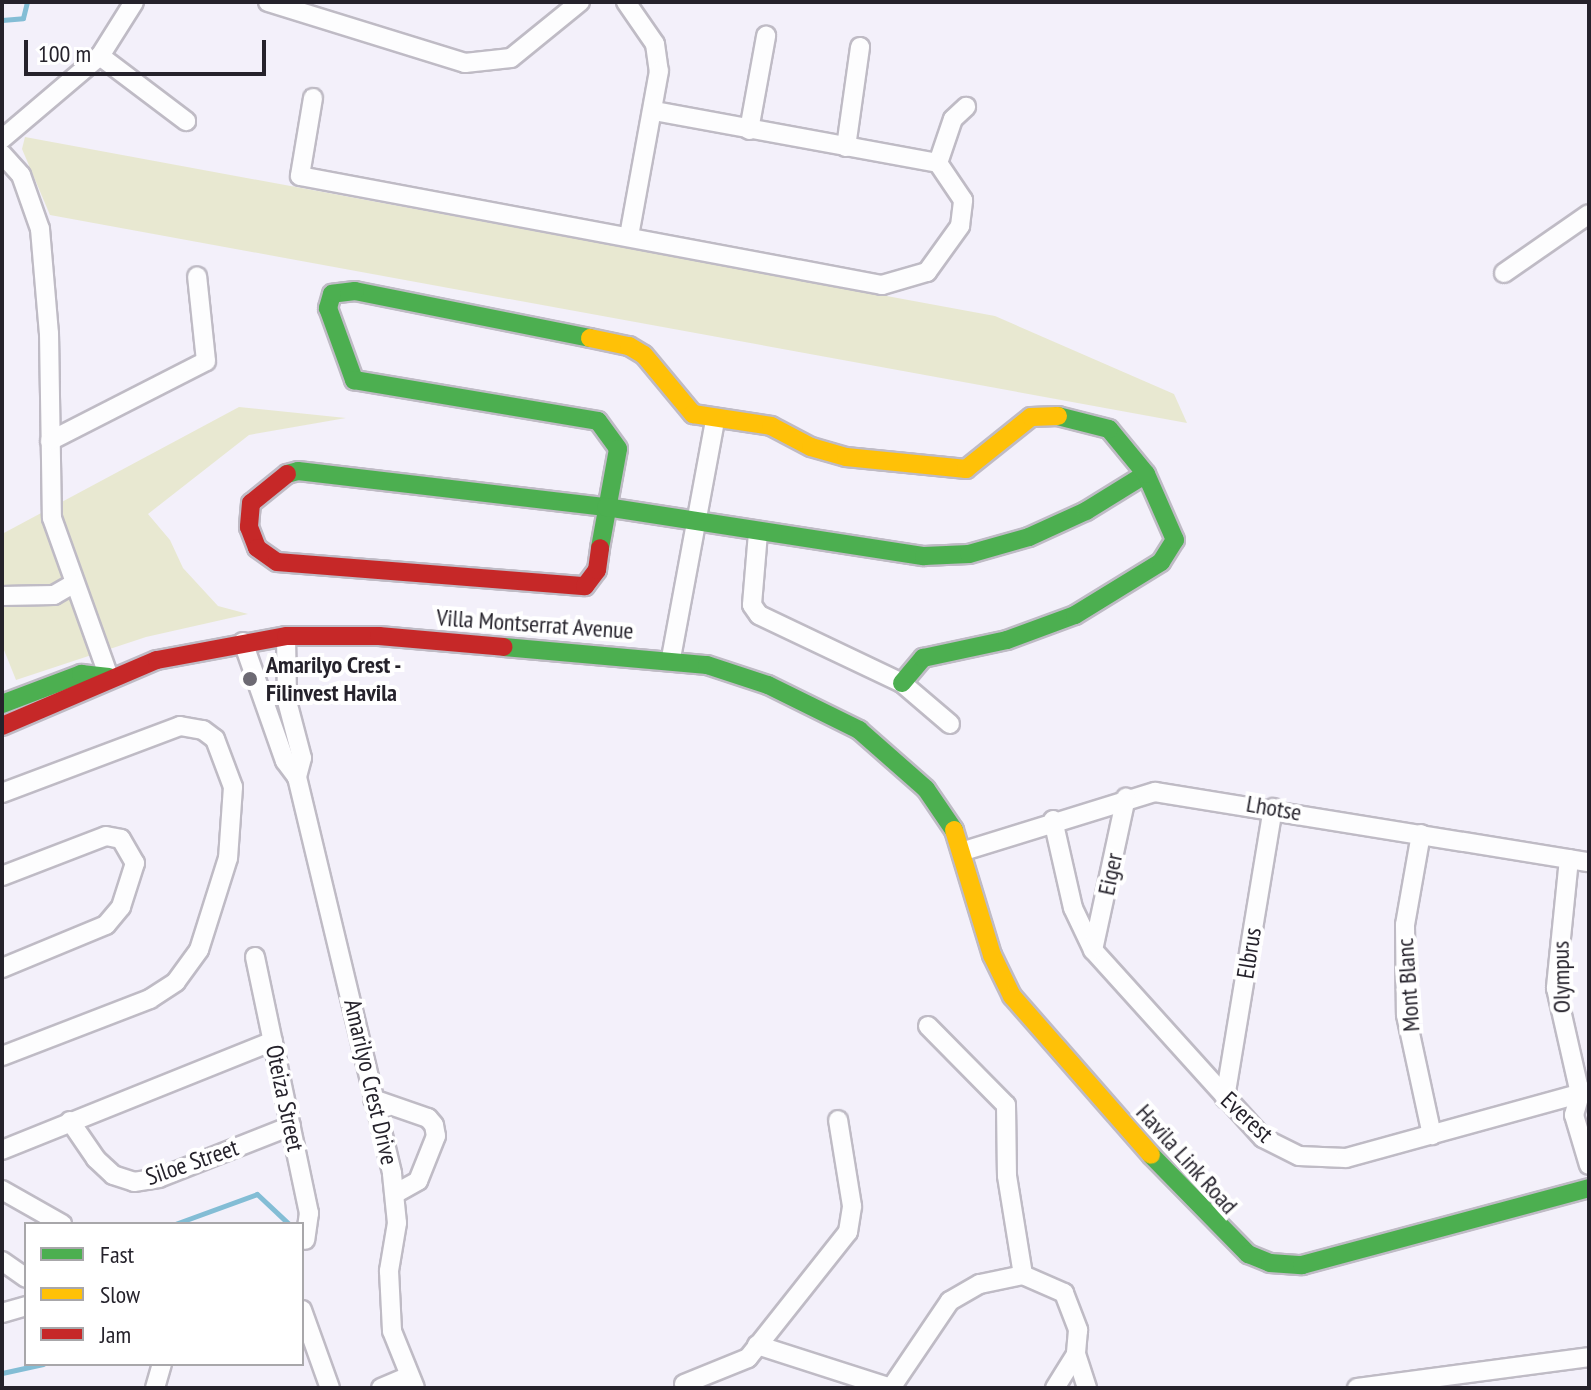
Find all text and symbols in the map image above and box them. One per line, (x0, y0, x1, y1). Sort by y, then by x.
scale bar (28, 24, 270, 74)
text: 100 m (38, 38, 91, 69)
street label: Villa Montserrat Avenue (435, 603, 635, 645)
place label: Amarilyo Crest - Filinvest Havila (266, 651, 403, 707)
marker: Amarilyo Crest - Filinvest Havila (241, 670, 259, 688)
street label: Lhotse (1244, 789, 1304, 827)
street label: Eiger (1092, 850, 1128, 898)
street label: Elbrus (1231, 925, 1267, 981)
street label: Mont Blanc (1390, 937, 1426, 1033)
street label: Olympus (1546, 941, 1576, 1013)
street label: Amarilyo Crest Drive (338, 996, 404, 1168)
street label: Oteiza Street (260, 1042, 310, 1154)
street label: Everest (1215, 1086, 1279, 1148)
street label: Havila Link Road (1130, 1098, 1244, 1220)
street label: Siloe Street (142, 1133, 242, 1191)
legend (24, 1222, 304, 1366)
text: Fast (100, 1239, 134, 1270)
text: Slow (100, 1279, 140, 1310)
text: Jam (100, 1319, 131, 1350)

